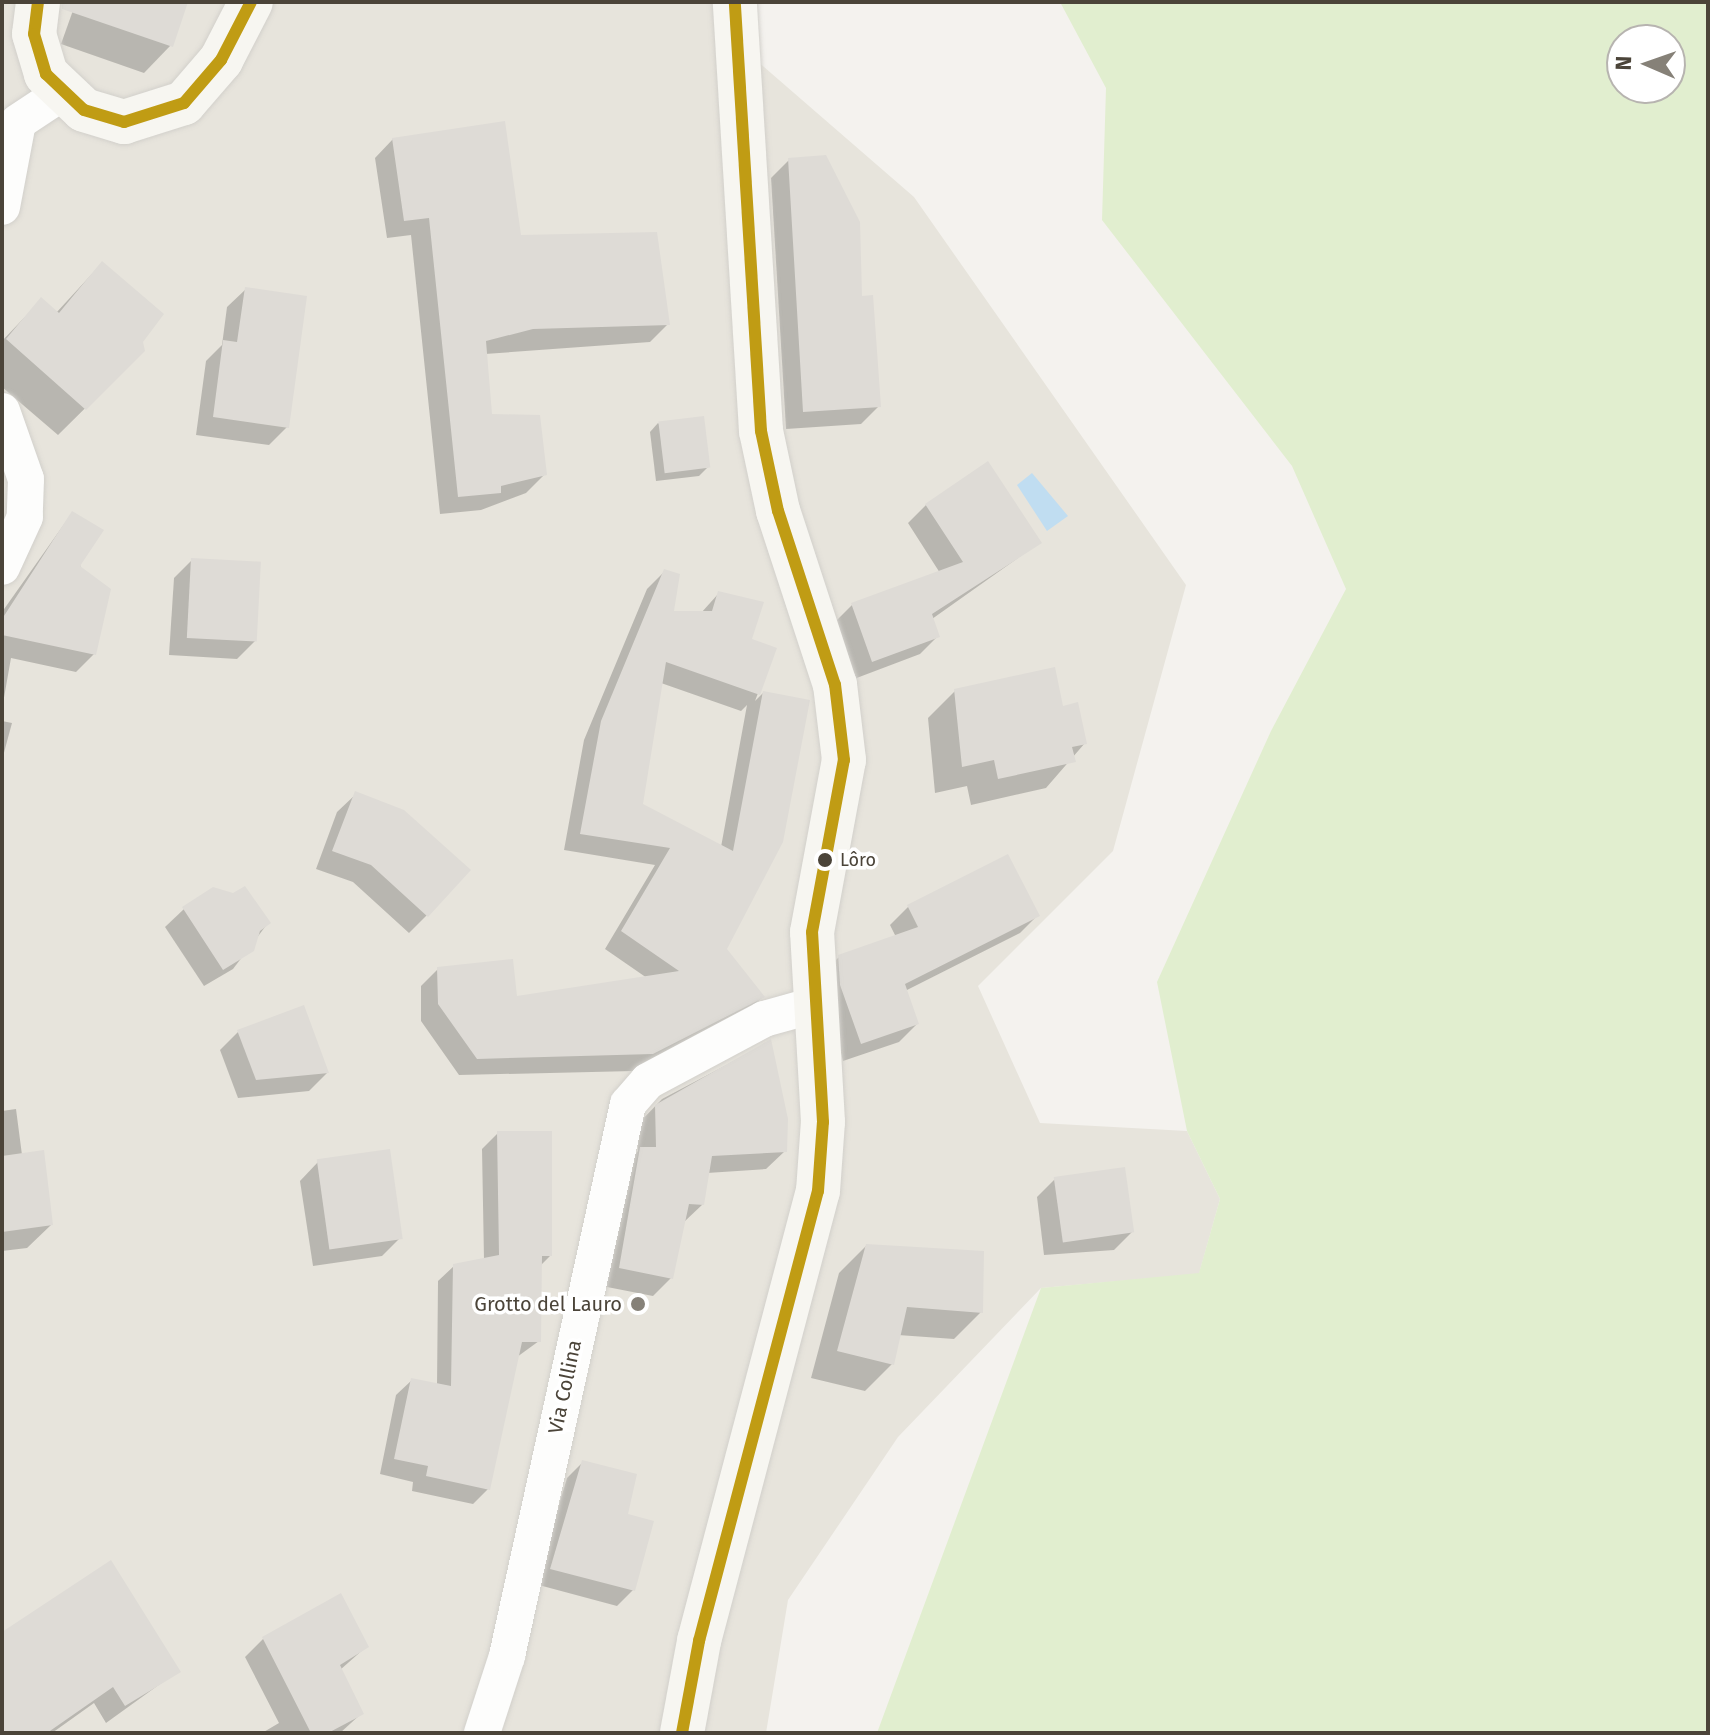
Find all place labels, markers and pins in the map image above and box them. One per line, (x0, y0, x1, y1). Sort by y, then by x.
place label: Lôro (840, 849, 876, 871)
marker: Lôro (817, 852, 833, 868)
place label: Grotto del Lauro (474, 1292, 622, 1316)
marker: Grotto del Lauro (629, 1295, 647, 1313)

